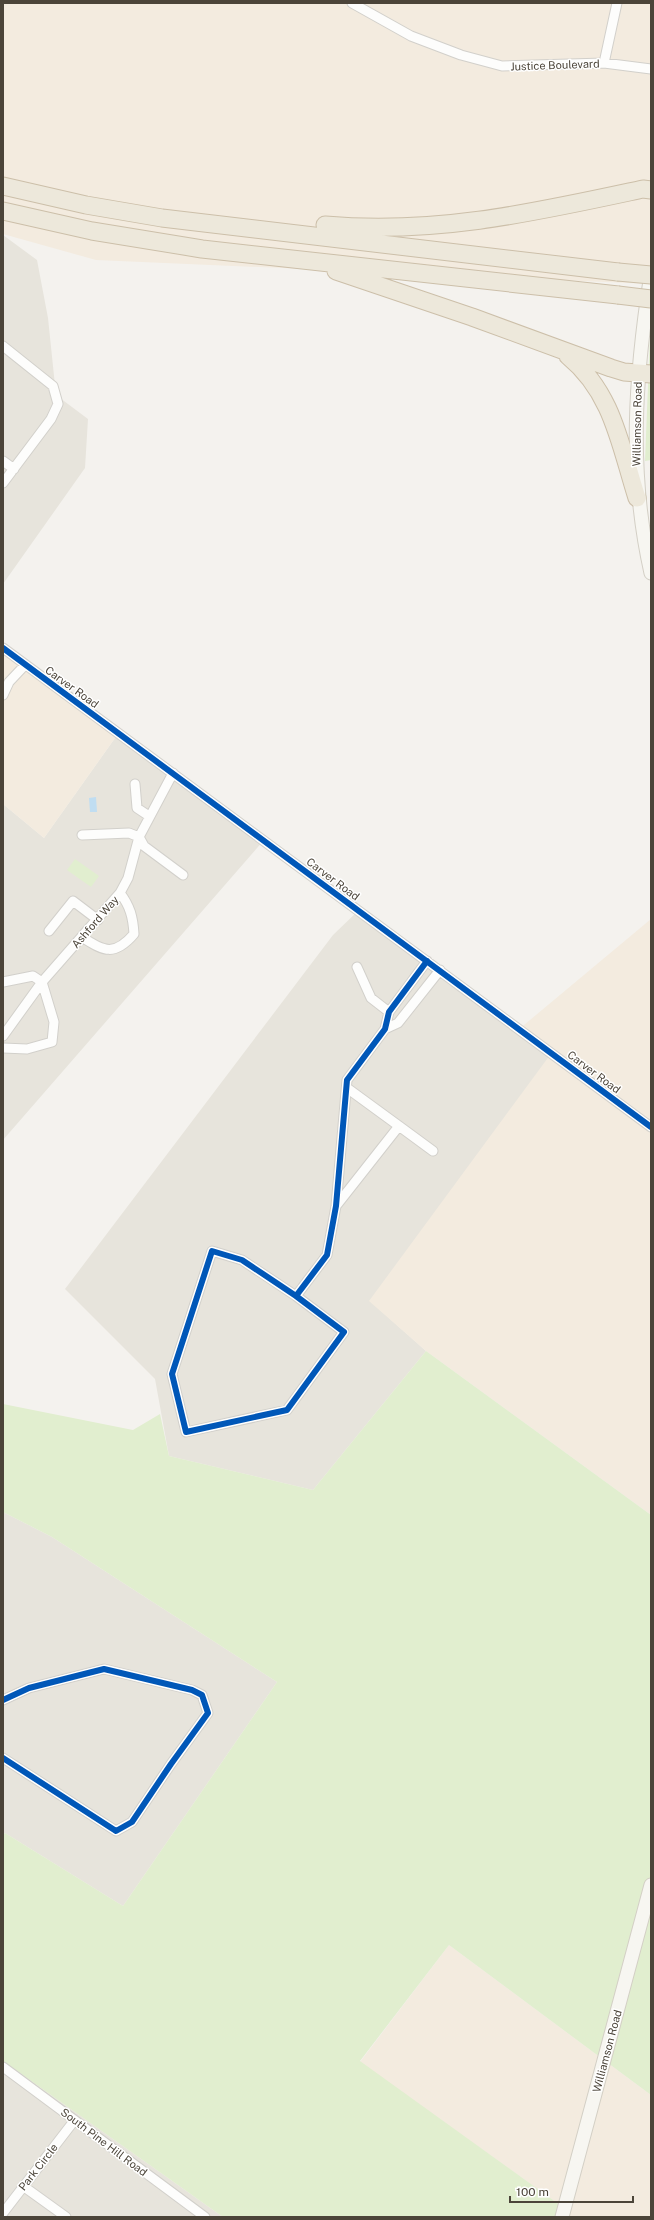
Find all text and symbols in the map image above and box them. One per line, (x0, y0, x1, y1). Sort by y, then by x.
street label: Justice Boulevard (510, 57, 600, 73)
street label: Williamson Road (630, 381, 644, 467)
street label: Carver Road (43, 664, 101, 710)
street label: Carver Road (304, 855, 362, 903)
street label: Ashford Way (69, 894, 121, 950)
street label: Carver Road (565, 1048, 623, 1096)
street label: Williamson Road (590, 2008, 624, 2094)
street label: South Pine Hill Road (59, 2106, 149, 2178)
street label: Park Circle (16, 2141, 60, 2193)
scale bar (510, 2178, 633, 2204)
text: 100 m (516, 2185, 549, 2199)

